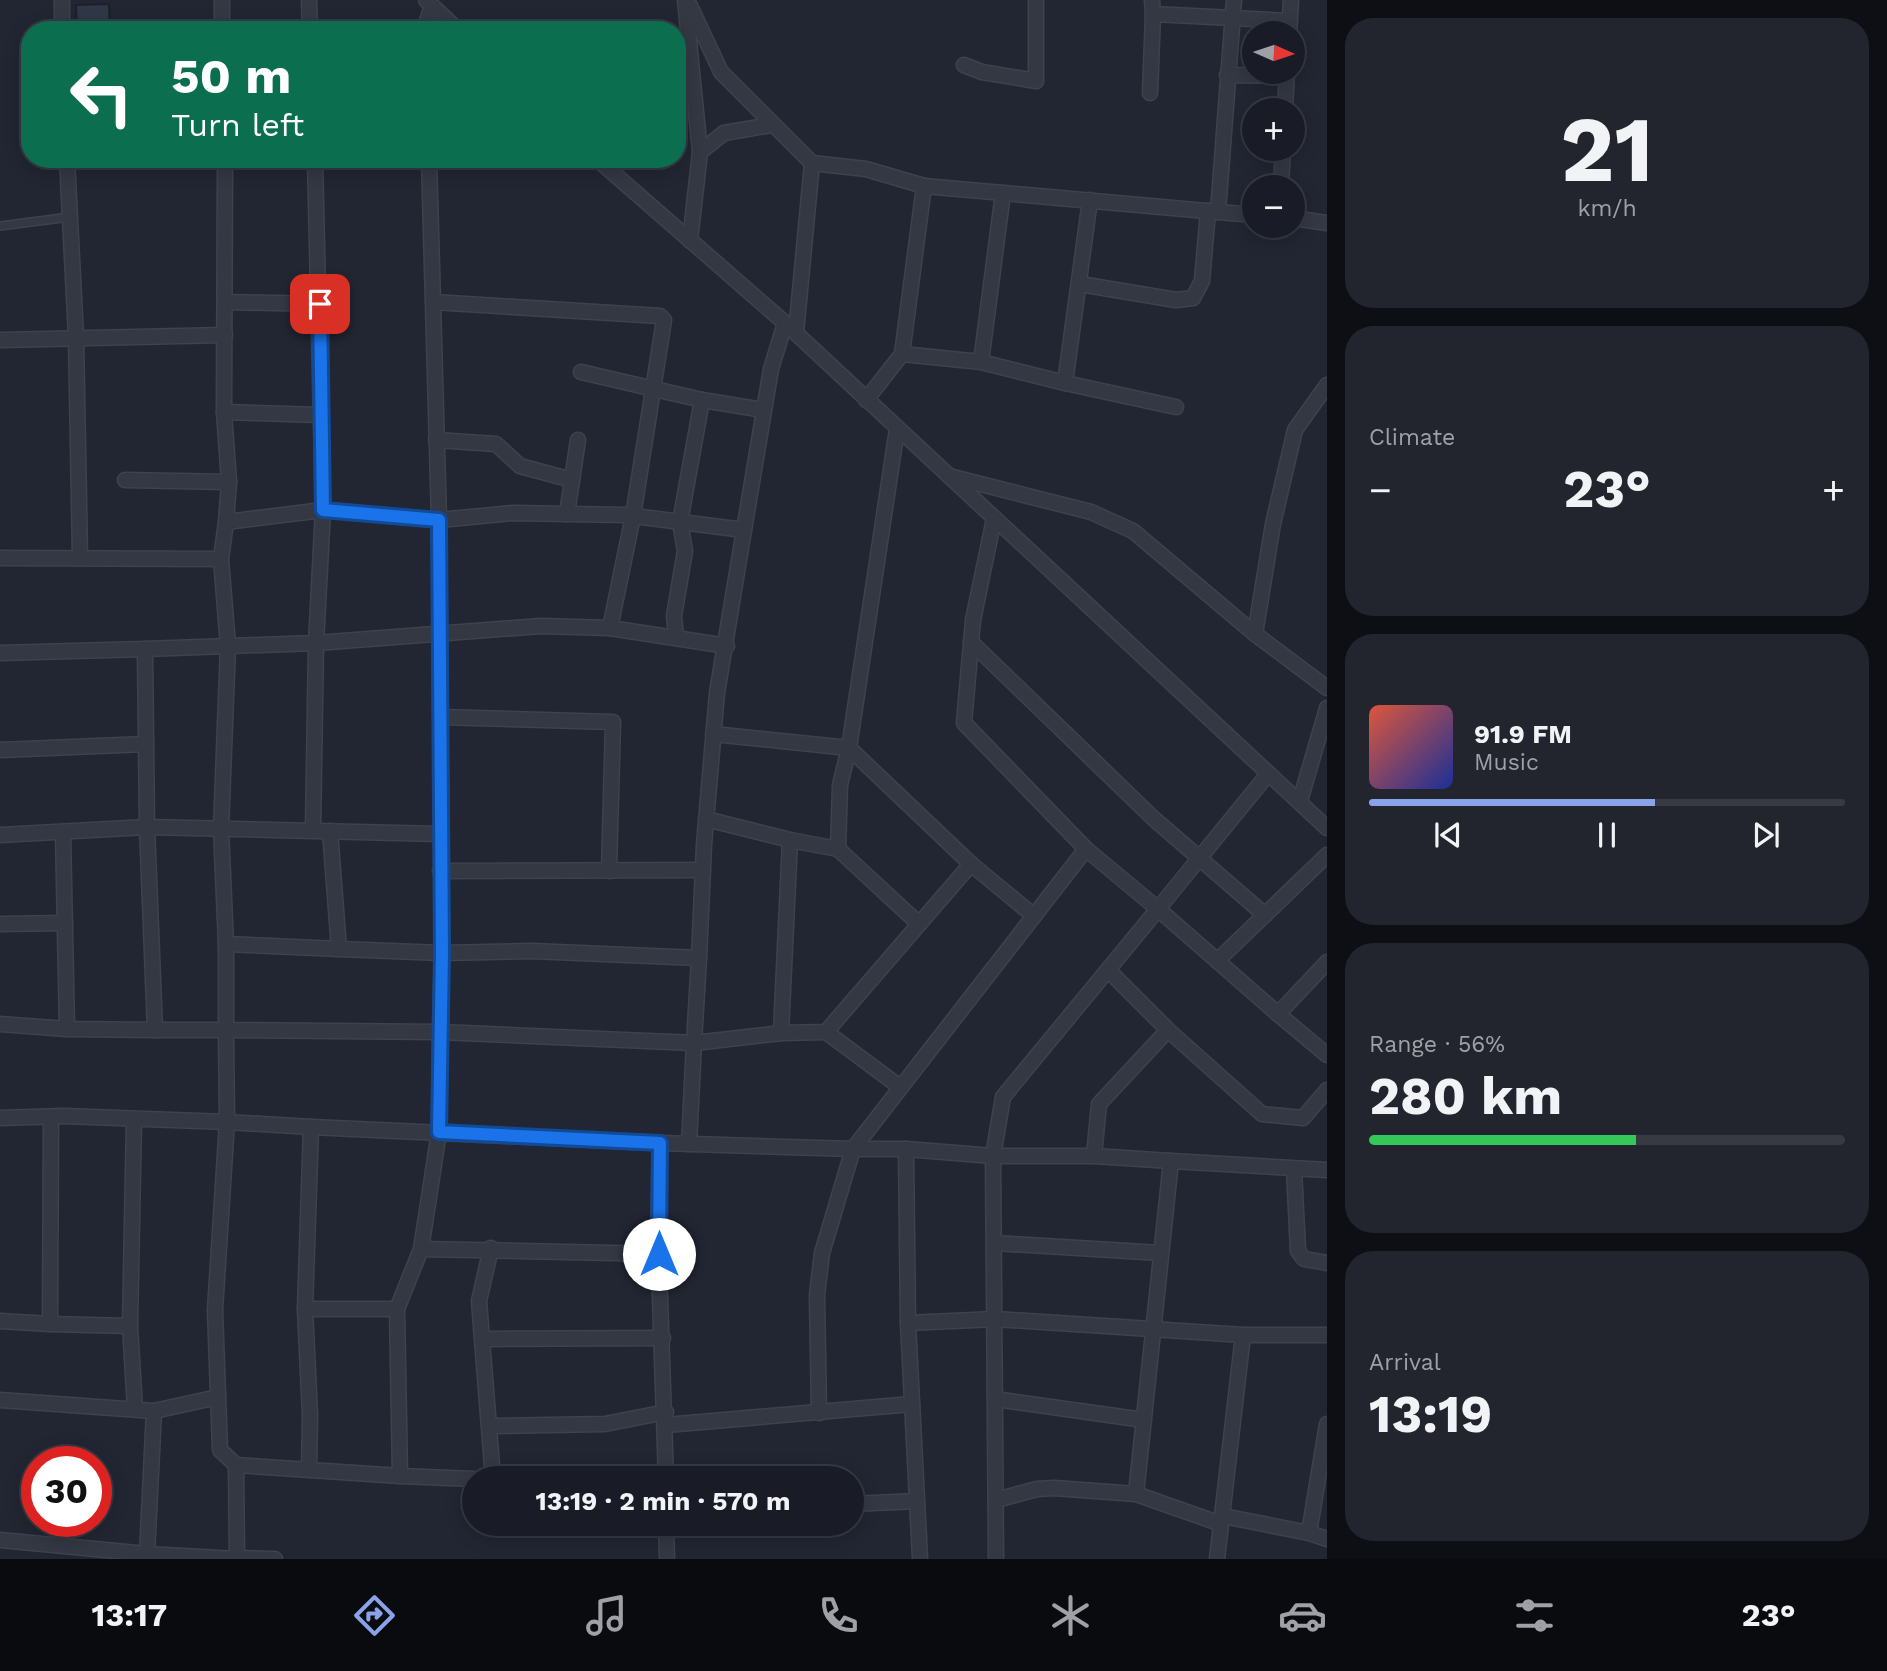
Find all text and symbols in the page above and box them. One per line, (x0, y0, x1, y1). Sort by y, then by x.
north arrow (1242, 21, 1306, 84)
map controls (1242, 21, 1305, 238)
text: 50 m (171, 47, 291, 105)
icon: left (56, 49, 147, 140)
text: 21 (1560, 96, 1654, 203)
button: + (1242, 98, 1305, 161)
text: Turn left (171, 106, 304, 144)
button: − (1242, 175, 1305, 238)
text: km/h (1577, 195, 1637, 222)
pin (290, 274, 350, 334)
icon: arrive (301, 285, 339, 323)
text: Climate (1369, 424, 1455, 451)
text: 23° (1563, 459, 1651, 520)
text: − (1369, 468, 1392, 512)
text: + (1822, 468, 1845, 512)
text: 91.9 FM (1474, 719, 1572, 749)
text: Music (1474, 749, 1539, 776)
icon: previous (1429, 816, 1467, 854)
icon: pause (1588, 816, 1626, 854)
icon: next (1747, 816, 1785, 854)
text: Range · 56% (1369, 1031, 1505, 1058)
text: 280 km (1369, 1066, 1562, 1127)
position arrow (622, 1217, 696, 1291)
text: Arrival (1369, 1349, 1441, 1376)
text: 13:19 (1369, 1384, 1492, 1445)
speed limit sign: 30 (21, 1446, 112, 1537)
text: 13:19 · 2 min · 570 m (536, 1486, 790, 1516)
icon: directions (350, 1591, 399, 1640)
icon: music (582, 1591, 631, 1640)
icon: phone (814, 1591, 863, 1640)
icon: climate (1046, 1591, 1095, 1640)
icon: car (1278, 1591, 1327, 1640)
icon: filters (1510, 1591, 1559, 1640)
text: 13:17 (91, 1596, 167, 1634)
text: 23° (1742, 1596, 1795, 1634)

